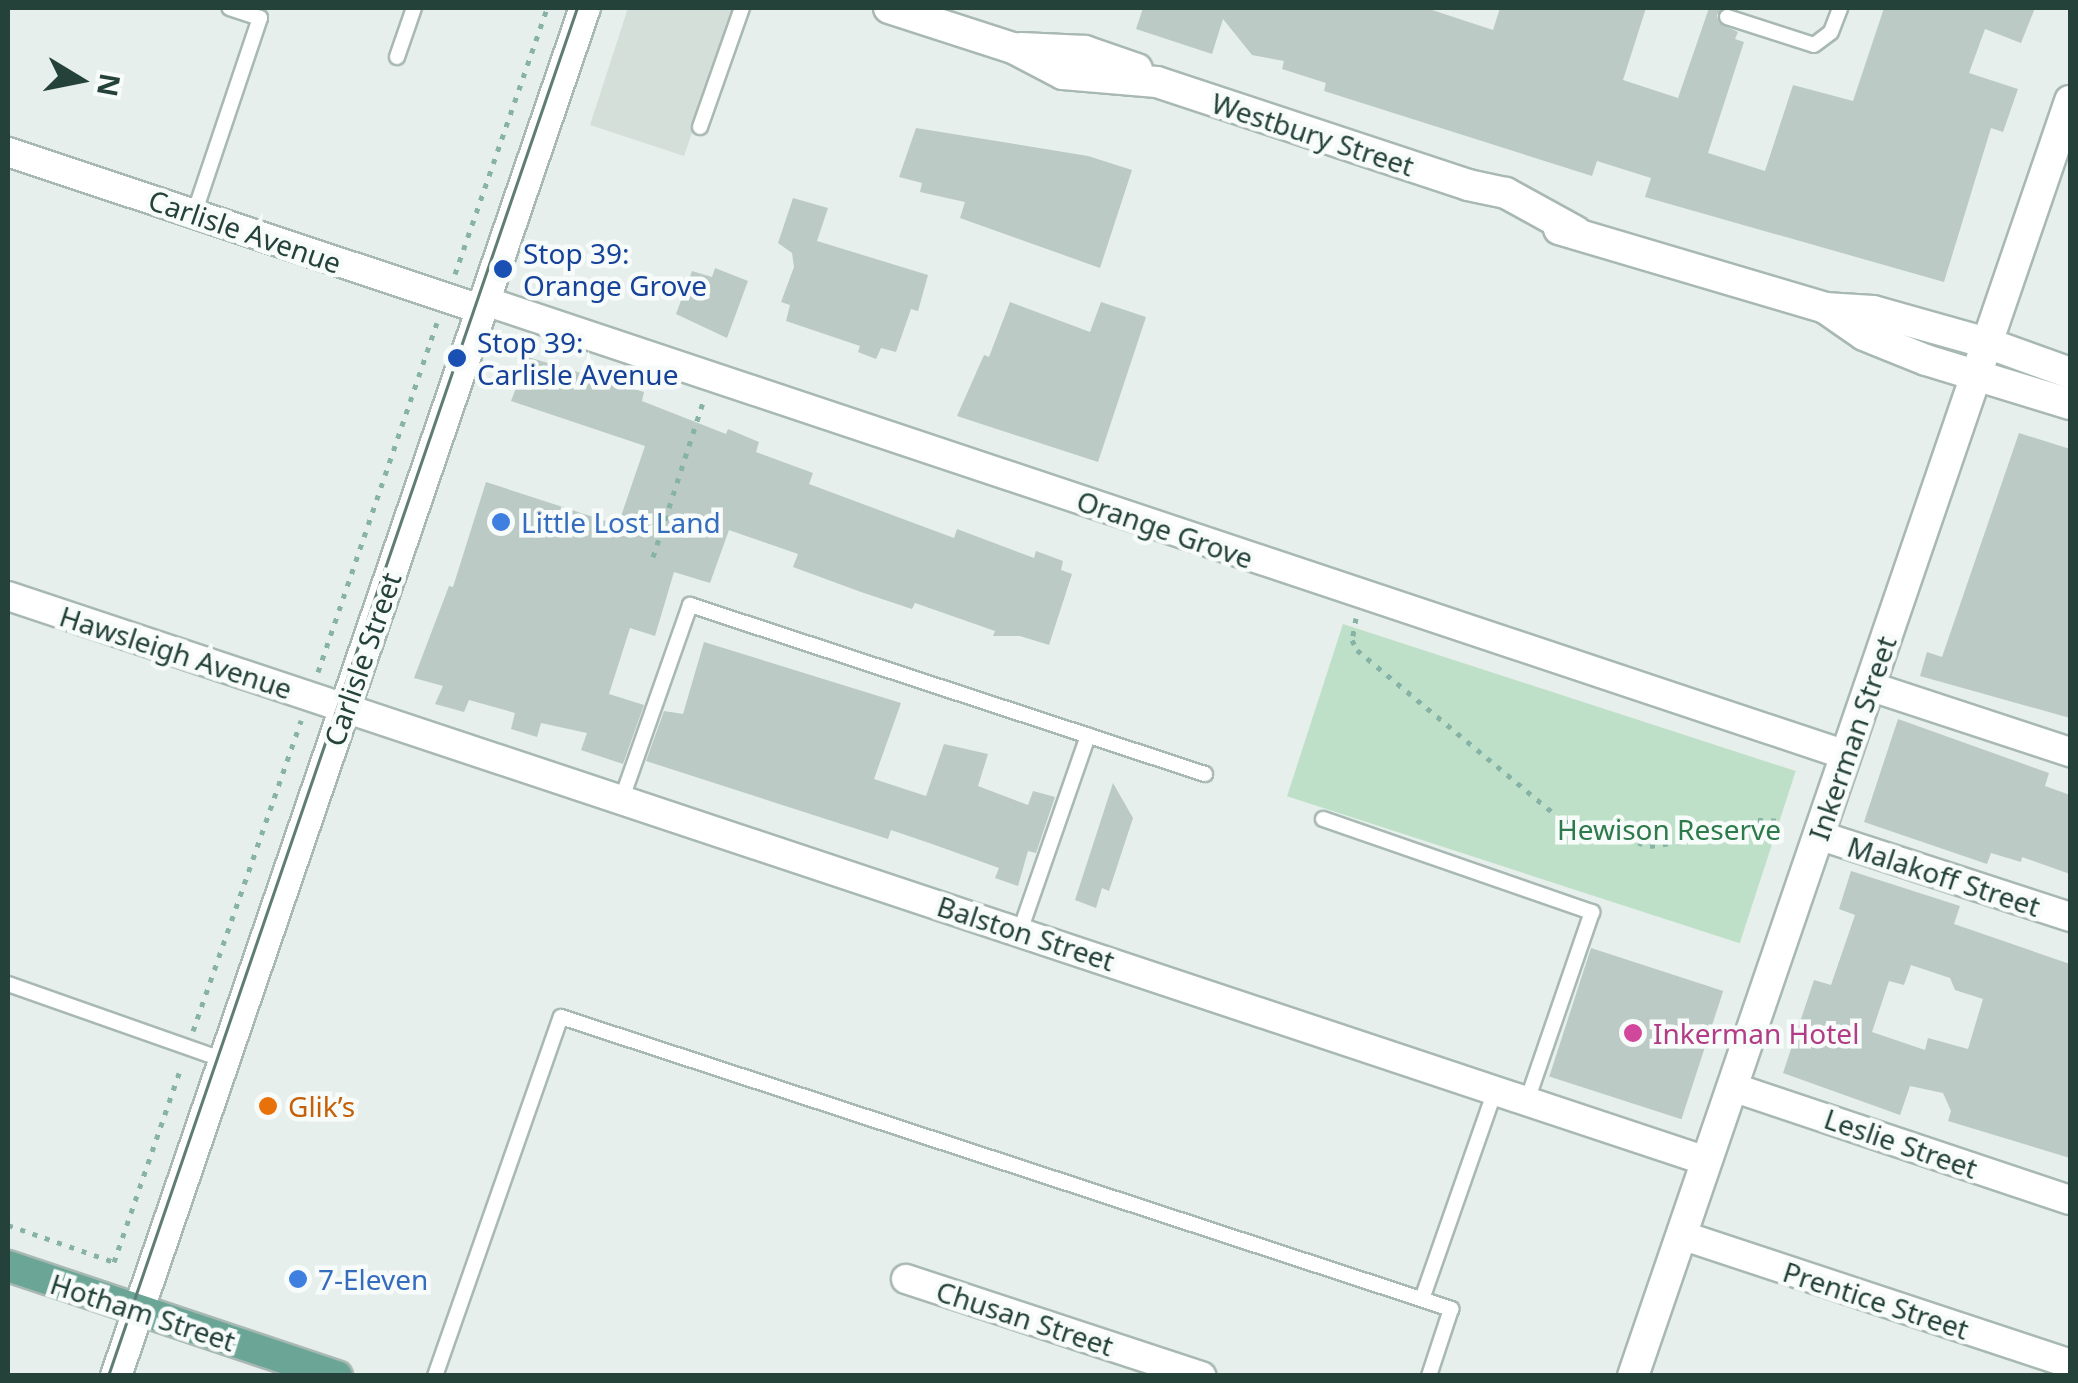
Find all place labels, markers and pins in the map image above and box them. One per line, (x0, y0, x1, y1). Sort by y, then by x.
place label: Stop 39: Orange Grove (523, 236, 707, 302)
marker: Stop 39: Orange Grove (492, 258, 514, 280)
place label: Stop 39: Carlisle Avenue (477, 325, 678, 391)
marker: Stop 39: Carlisle Avenue (446, 347, 468, 369)
place label: Little Lost Land (521, 505, 721, 539)
marker: Little Lost Land (490, 511, 512, 533)
place label: Inkerman Hotel (1653, 1016, 1859, 1050)
marker: Inkerman Hotel (1622, 1022, 1644, 1044)
place label: Glik’s (288, 1089, 355, 1123)
marker: Glik’s (257, 1095, 279, 1117)
place label: 7-Eleven (318, 1262, 428, 1296)
marker: 7-Eleven (287, 1268, 309, 1290)

